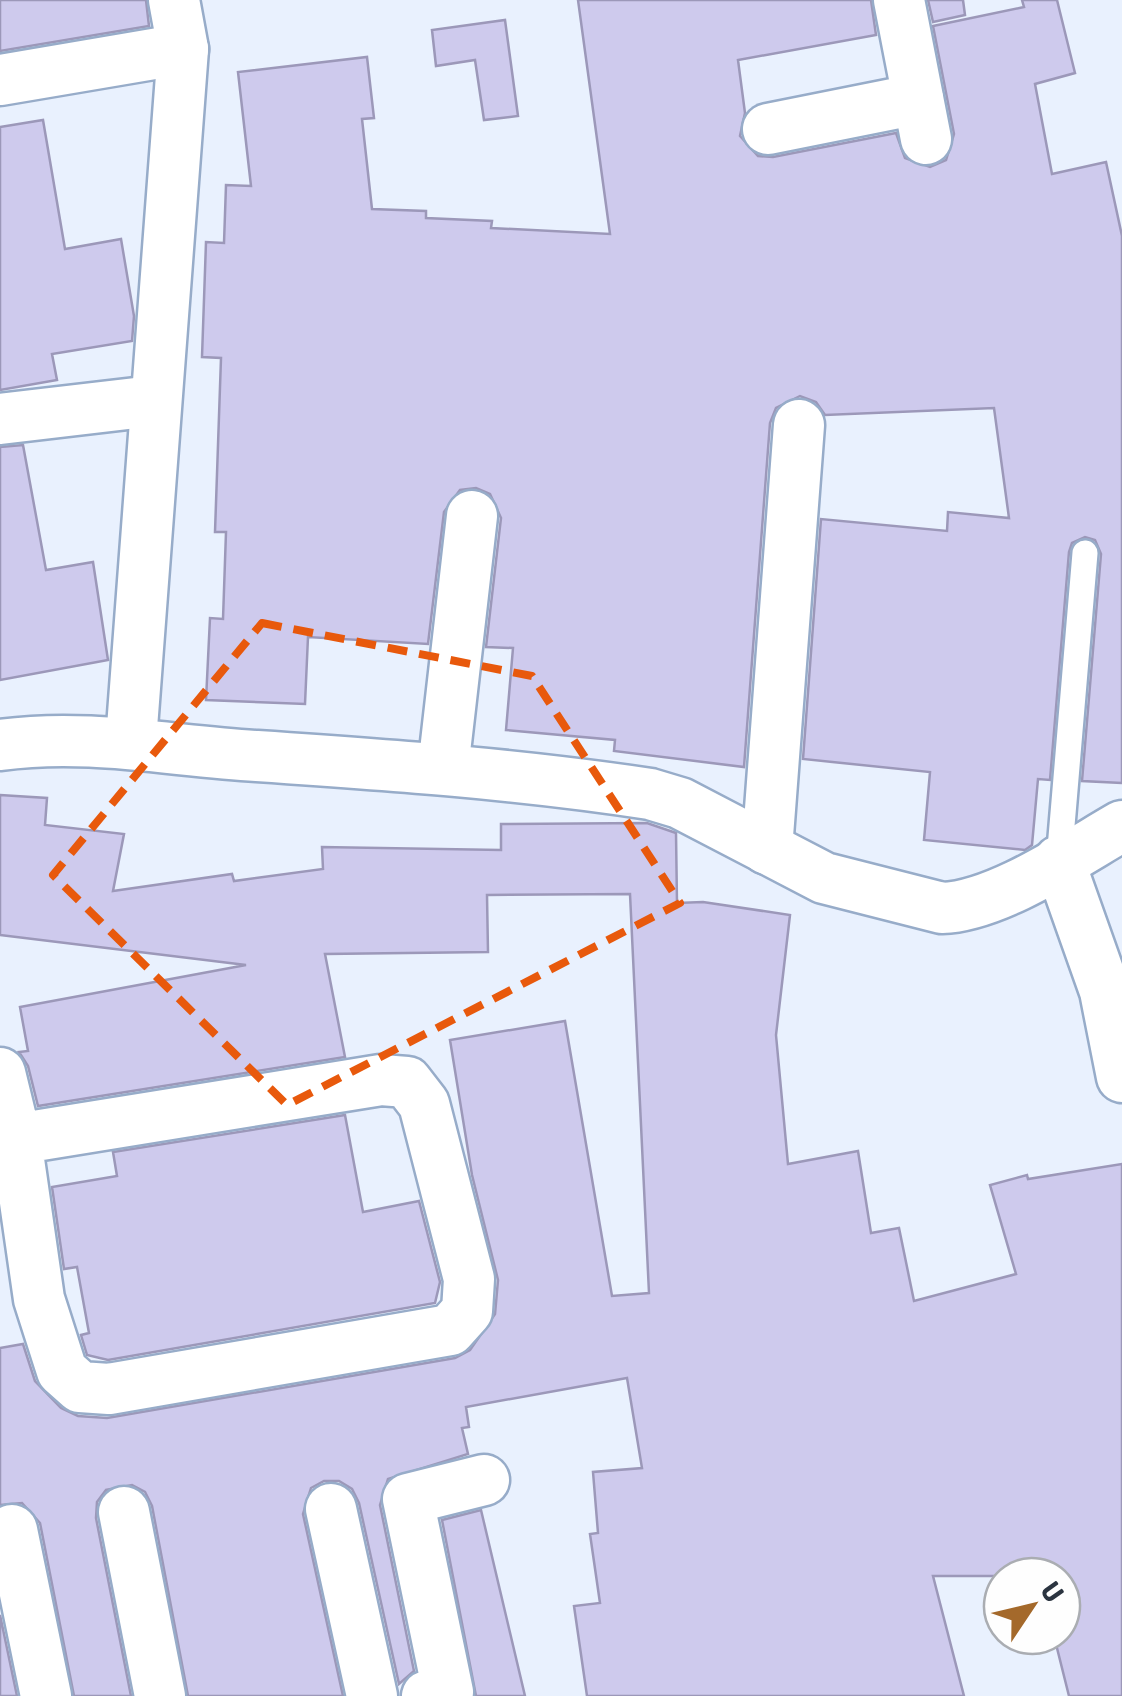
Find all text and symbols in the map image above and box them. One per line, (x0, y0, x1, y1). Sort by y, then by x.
north arrow (982, 1556, 1082, 1656)
text: U (1035, 1576, 1070, 1608)

